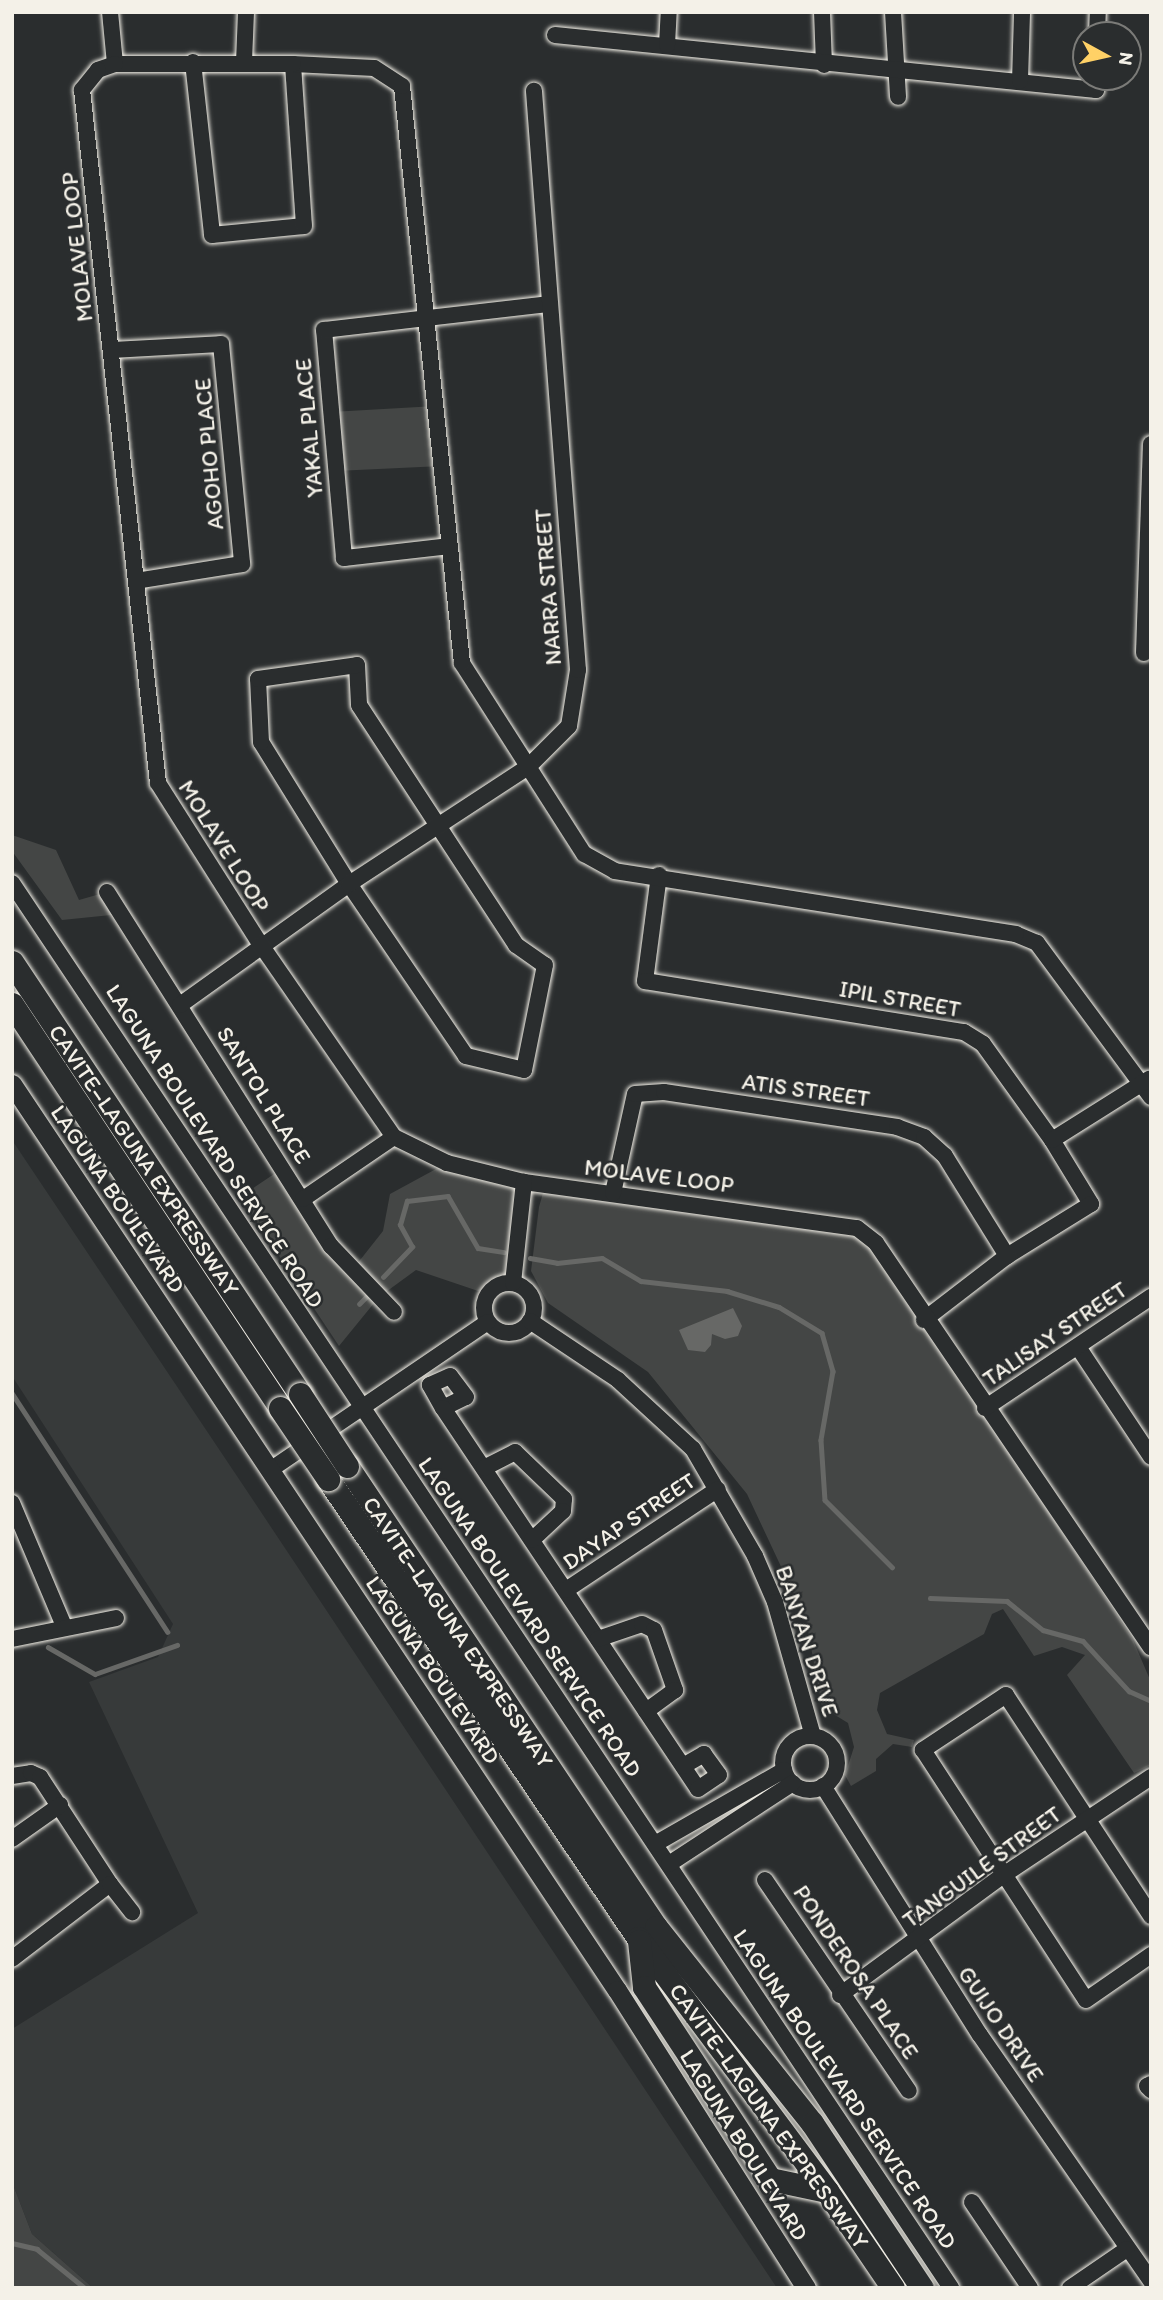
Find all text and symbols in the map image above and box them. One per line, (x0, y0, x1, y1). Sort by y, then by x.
north arrow (1072, 21, 1142, 91)
text: N (1114, 51, 1139, 67)
street label: MOLAVE LOOP (55, 171, 99, 323)
street label: YAKAL PLACE (289, 357, 329, 499)
street label: AGOHO PLACE (189, 377, 229, 531)
street label: NARRA STREET (529, 508, 567, 666)
street label: MOLAVE LOOP (172, 775, 276, 917)
street label: IPIL STREET (837, 975, 963, 1023)
street label: LAGUNA BOULEVARD SERVICE ROAD (101, 980, 329, 1312)
street label: CAVITE–LAGUNA EXPRESSWAY (43, 1019, 245, 1301)
street label: SANTOL PLACE (211, 1021, 317, 1169)
street label: ATIS STREET (740, 1067, 872, 1113)
street label: LAGUNA BOULEVARD (45, 1100, 191, 1298)
street label: MOLAVE LOOP (583, 1153, 735, 1199)
street label: TALISAY STREET (977, 1275, 1133, 1393)
street label: LAGUNA BOULEVARD SERVICE ROAD (413, 1453, 647, 1781)
street label: DAYAP STREET (557, 1466, 701, 1576)
street label: CAVITE–LAGUNA EXPRESSWAY (357, 1491, 559, 1773)
street label: BANYAN DRIVE (769, 1562, 845, 1720)
street label: LAGUNA BOULEVARD (360, 1571, 506, 1769)
street label: TANGUILE STREET (897, 1800, 1067, 1934)
street label: PONDEROSA PLACE (788, 1880, 924, 2064)
street label: LAGUNA BOULEVARD SERVICE ROAD (728, 1925, 962, 2253)
street label: GUIJO DRIVE (952, 1961, 1050, 2087)
street label: CAVITE–LAGUNA EXPRESSWAY (663, 1978, 875, 2254)
street label: LAGUNA BOULEVARD (674, 2044, 814, 2246)

